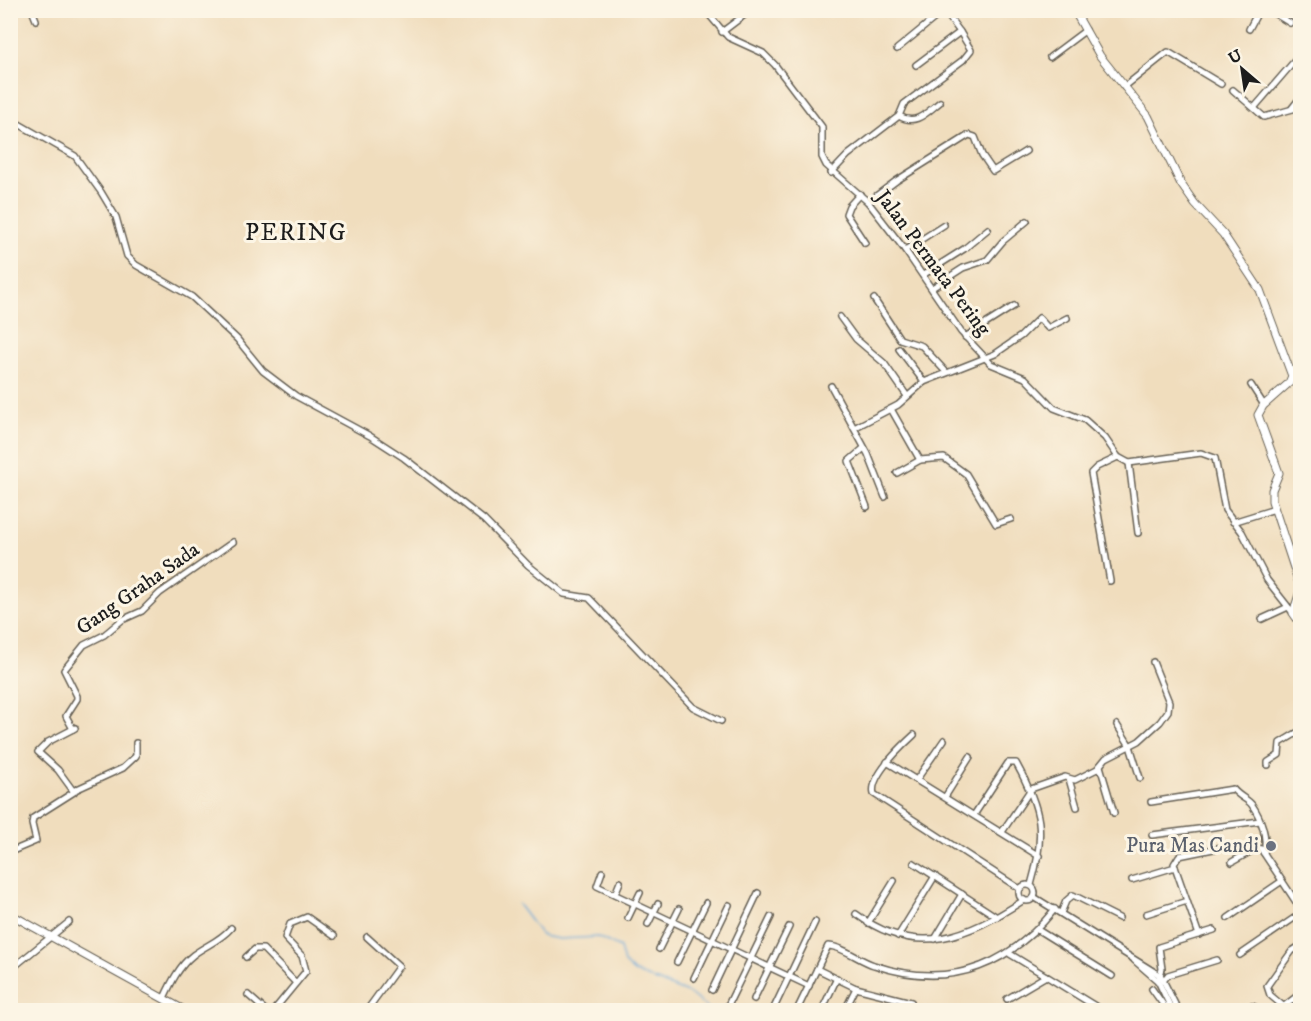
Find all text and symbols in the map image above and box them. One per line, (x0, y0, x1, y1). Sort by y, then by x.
north arrow (1212, 39, 1272, 99)
text: U (1225, 45, 1246, 69)
street label: Jalan Permata Pering (868, 183, 997, 342)
district label: PERING (245, 218, 347, 248)
street label: Gang Graha Sada (71, 537, 205, 641)
place label: Pura Mas Candi (1126, 833, 1259, 859)
marker: Pura Mas Candi (1264, 839, 1278, 853)

